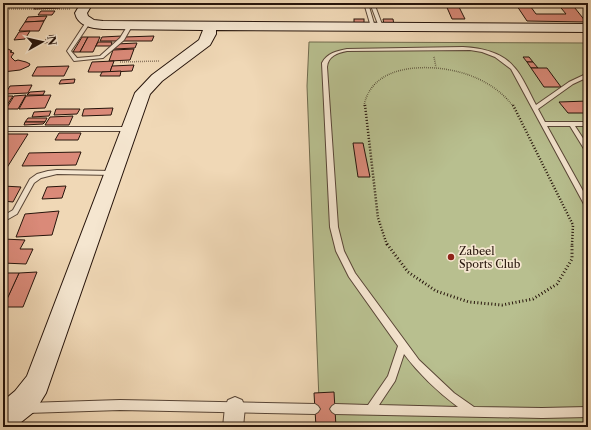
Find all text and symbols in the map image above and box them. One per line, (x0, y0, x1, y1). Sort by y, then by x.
north arrow (22, 22, 62, 62)
text: N (44, 35, 60, 47)
place label: Zabeel Sports Club (459, 244, 521, 271)
marker: Zabeel Sports Club (446, 252, 456, 262)

